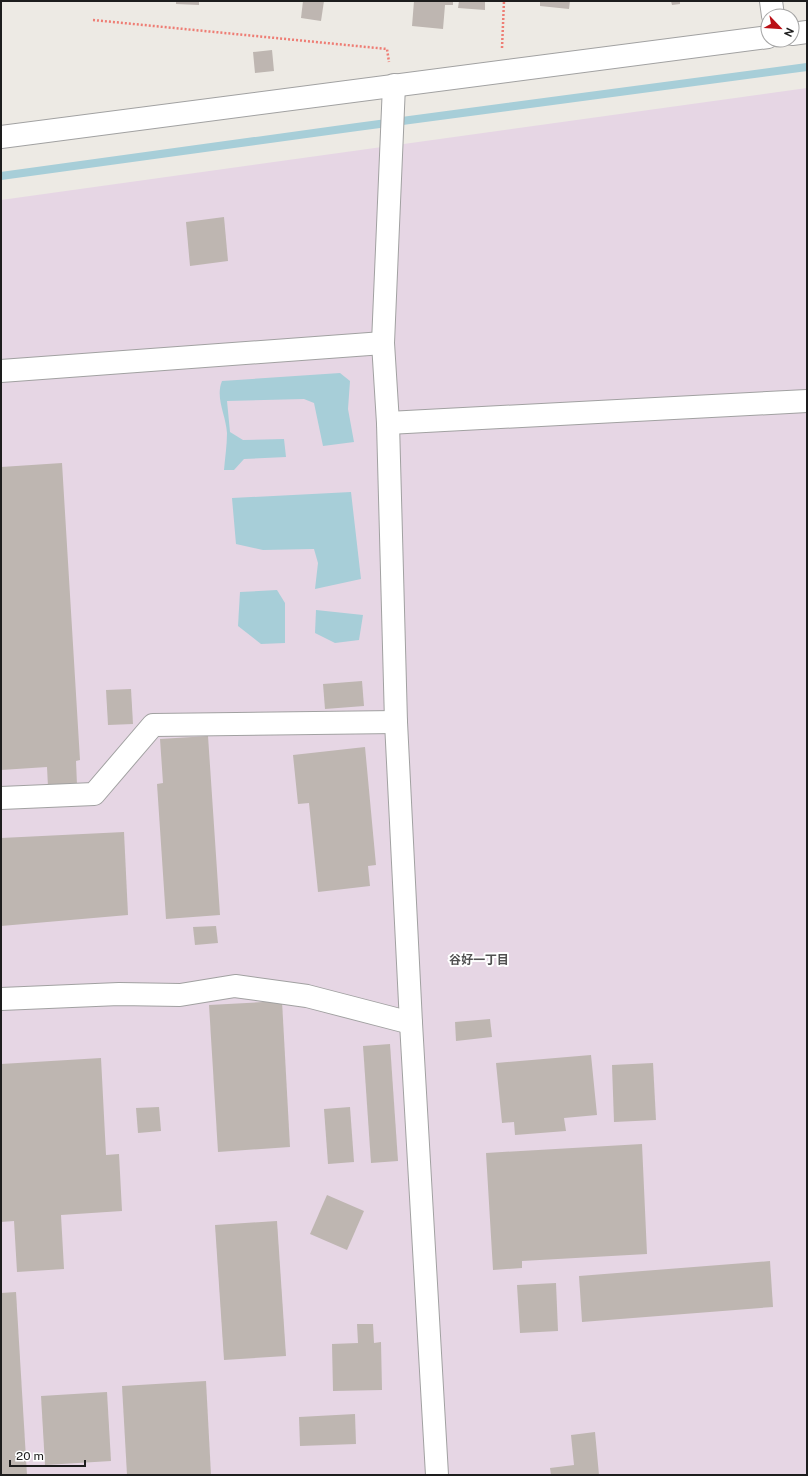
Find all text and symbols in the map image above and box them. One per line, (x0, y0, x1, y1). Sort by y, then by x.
north arrow (760, 8, 800, 48)
text: N (782, 26, 796, 39)
district label: 谷好一丁目 (449, 953, 509, 967)
scale bar (10, 1442, 85, 1468)
text: 20 m (16, 1449, 44, 1463)

